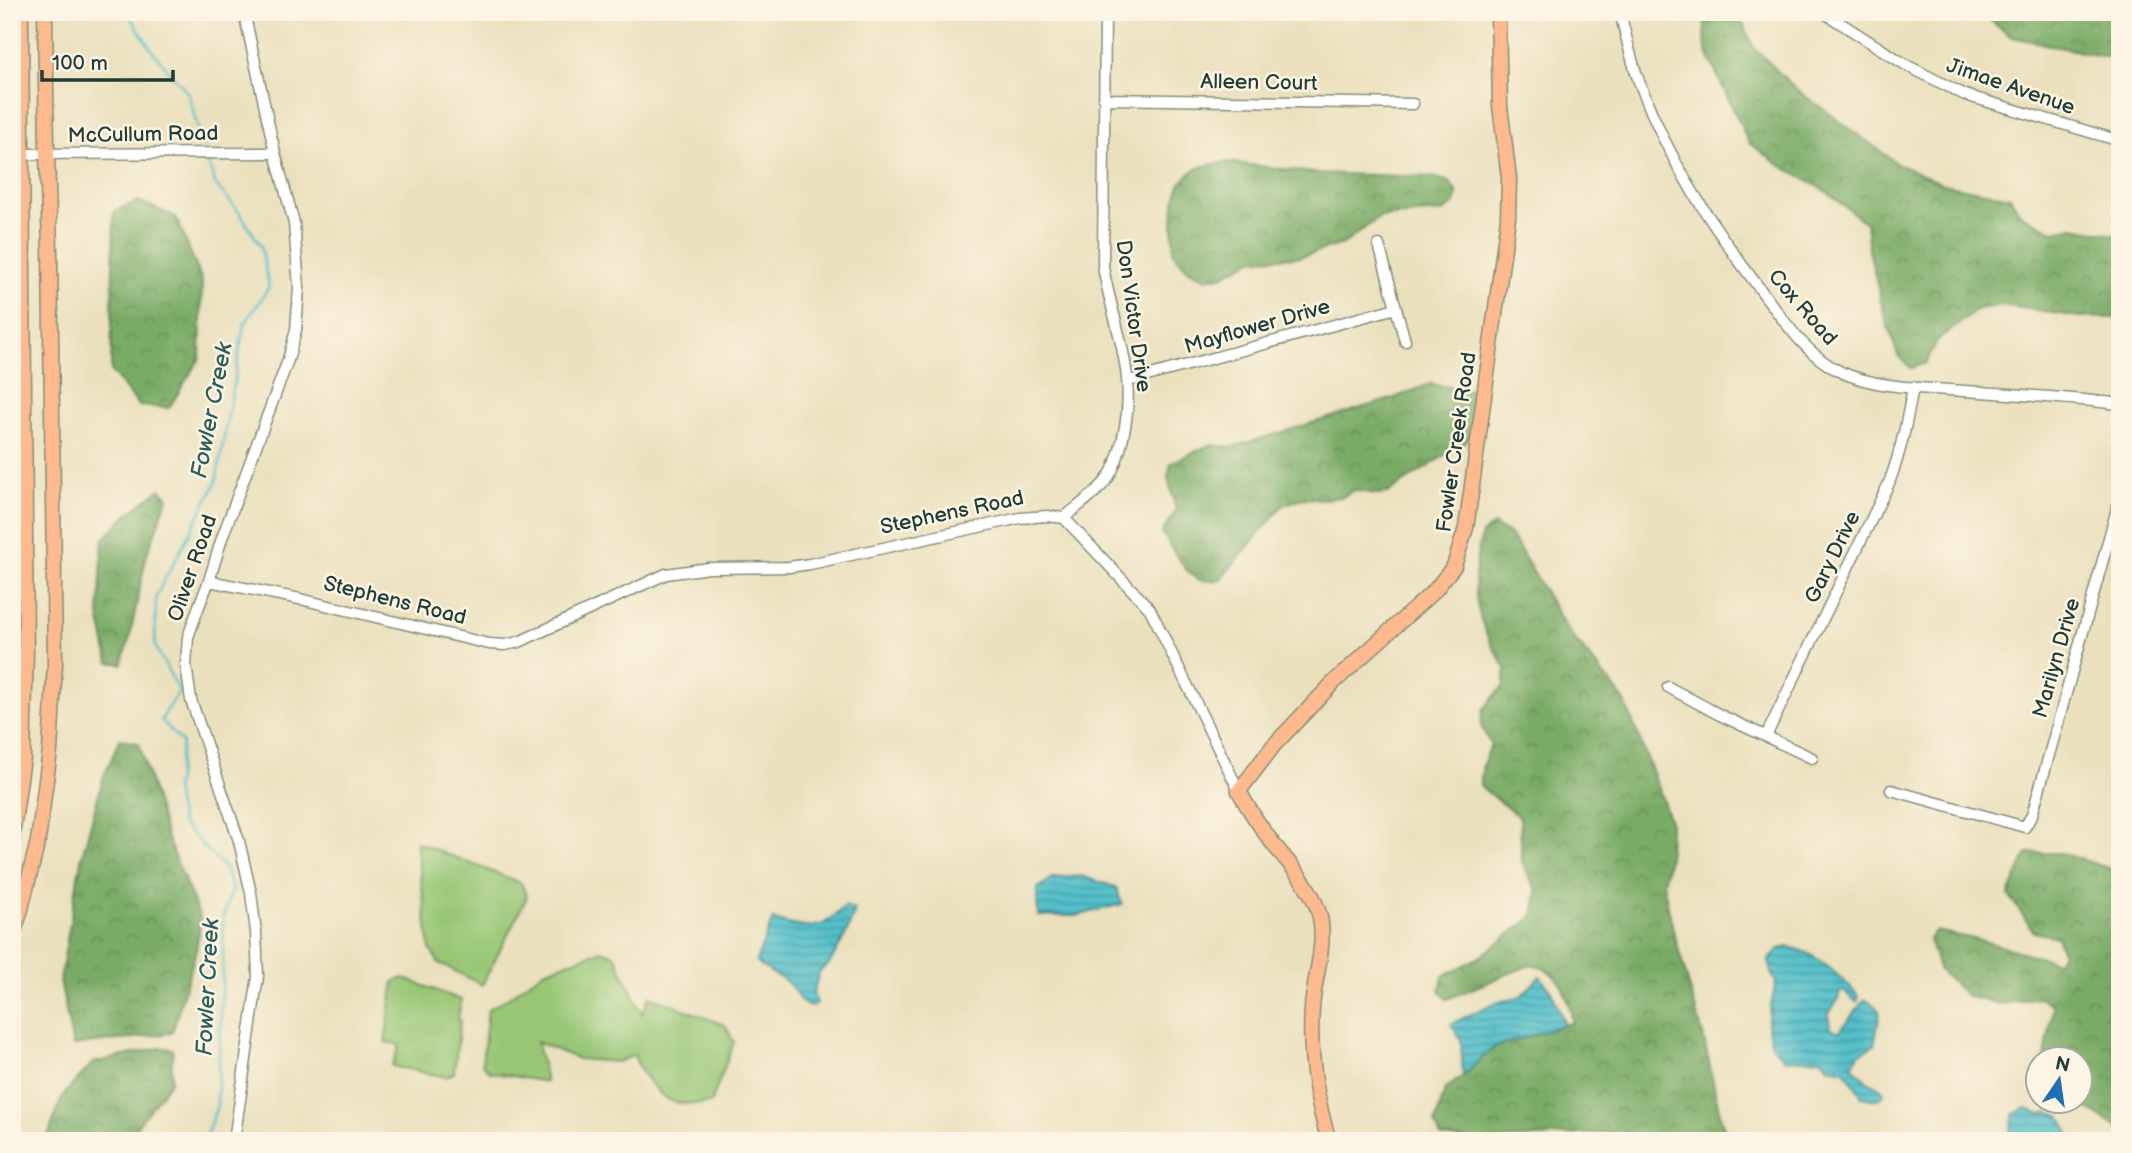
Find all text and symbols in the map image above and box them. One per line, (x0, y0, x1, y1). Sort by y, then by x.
scale bar (42, 38, 173, 82)
text: 100 m (52, 51, 108, 76)
street label: Jimae Avenue (1943, 53, 2078, 120)
street label: Alleen Court (1200, 69, 1318, 96)
street label: McCullum Road (67, 121, 219, 148)
street label: Don Victor Drive (1110, 238, 1157, 394)
street label: Cox Road (1763, 264, 1842, 350)
street label: Mayflower Drive (1182, 294, 1333, 359)
water label: Fowler Creek (185, 339, 239, 480)
street label: Fowler Creek Road (1431, 350, 1482, 534)
street label: Stephens Road (878, 485, 1026, 540)
street label: Gary Drive (1799, 507, 1865, 607)
street label: Oliver Road (163, 512, 222, 625)
street label: Stephens Road (321, 571, 469, 630)
street label: Marilyn Drive (2027, 595, 2086, 721)
water label: Fowler Creek (190, 917, 226, 1057)
north arrow (2024, 1044, 2094, 1114)
text: N (2053, 1052, 2072, 1078)

